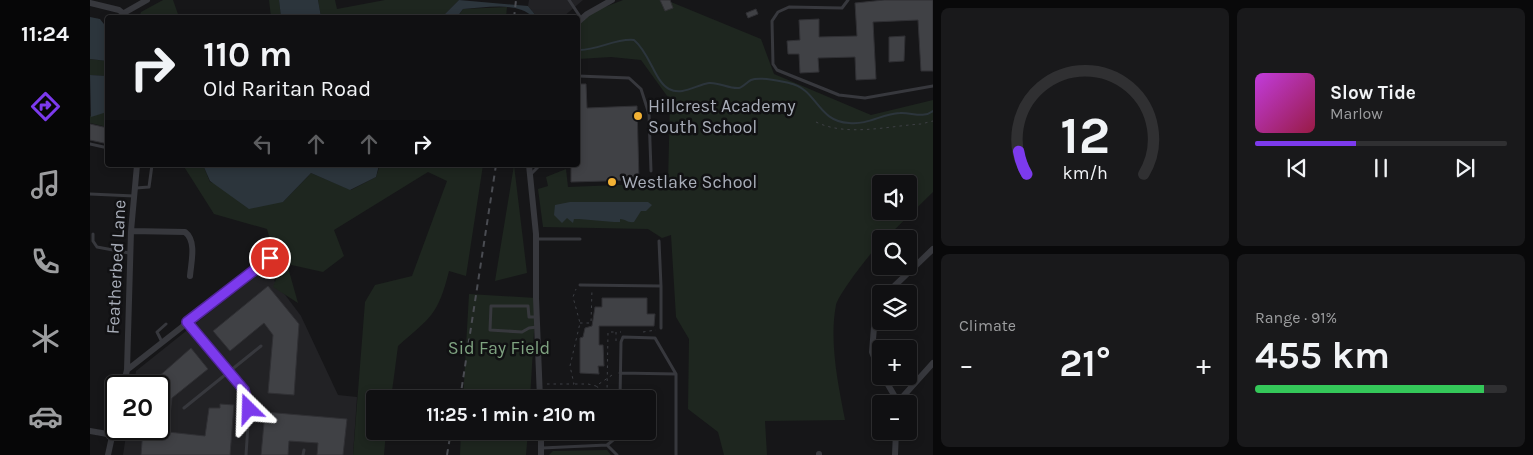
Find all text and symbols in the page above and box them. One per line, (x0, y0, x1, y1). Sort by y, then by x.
text: 11:24 (21, 21, 69, 47)
text: 110 m (203, 34, 292, 75)
icon: right (120, 35, 185, 100)
text: Old Raritan Road (203, 76, 371, 102)
text: Slow Tide (1330, 82, 1416, 104)
icon: directions (28, 89, 63, 124)
place label: Hillcrest Academy South School (648, 95, 796, 138)
text: Marlow (1330, 104, 1383, 123)
text: 12 (1060, 105, 1110, 166)
marker: Hillcrest Academy South School (632, 110, 644, 122)
icon: left (249, 130, 277, 158)
icon: ahead (302, 130, 330, 158)
icon: ahead (355, 130, 383, 158)
icon: right (408, 130, 436, 158)
icon: previous (1283, 154, 1311, 182)
icon: pause (1367, 154, 1395, 182)
icon: next (1451, 154, 1479, 182)
text: km/h (1062, 163, 1108, 184)
icon: music (28, 167, 63, 202)
place label: Westlake School (622, 171, 757, 193)
map controls (872, 175, 917, 440)
button: sound (872, 175, 917, 220)
marker: Westlake School (606, 176, 618, 188)
street label: Featherbed Lane (101, 199, 131, 335)
button: search (872, 230, 917, 275)
pin (249, 237, 291, 279)
icon: phone (28, 244, 63, 279)
icon: arrive (256, 244, 284, 272)
button: layers (872, 285, 917, 330)
text: Range · 91% (1255, 308, 1337, 327)
text: Climate (959, 316, 1016, 335)
icon: climate (28, 321, 63, 356)
text: 455 km (1255, 333, 1390, 378)
park label: Sid Fay Field (448, 337, 550, 359)
button: + (872, 340, 917, 385)
text: 21° (1059, 341, 1111, 386)
text: − (959, 348, 974, 381)
text: + (1196, 348, 1211, 381)
speed limit sign: 20 (105, 375, 170, 440)
position arrow (222, 382, 274, 434)
button: − (872, 395, 917, 440)
icon: car (28, 399, 63, 434)
text: 11:25 · 1 min · 210 m (426, 404, 596, 426)

